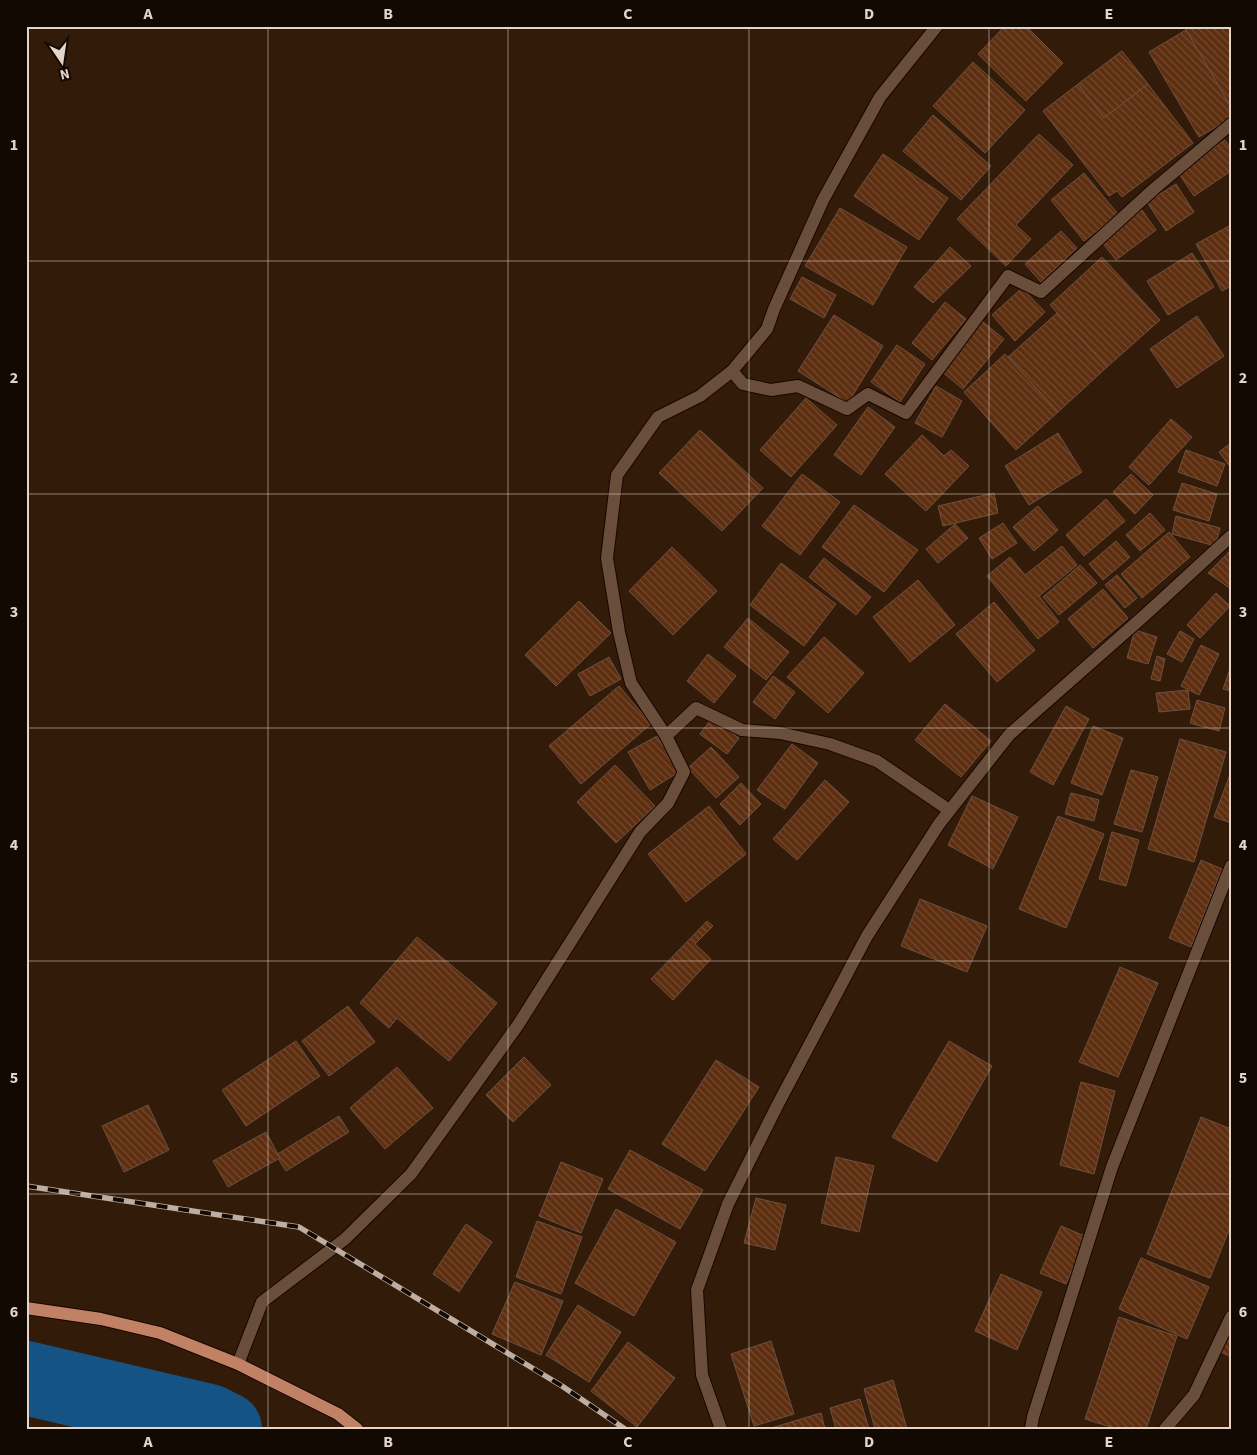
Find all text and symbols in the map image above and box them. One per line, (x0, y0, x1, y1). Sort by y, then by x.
text: A (142, 3, 153, 25)
text: B (383, 3, 393, 25)
text: C (623, 3, 633, 25)
text: D (864, 3, 874, 25)
text: E (1105, 3, 1113, 25)
north arrow (38, 38, 88, 88)
text: N (58, 63, 71, 84)
text: 1 (10, 134, 18, 156)
text: 1 (1239, 134, 1247, 156)
text: 2 (10, 367, 18, 389)
text: 2 (1239, 367, 1247, 389)
text: 3 (10, 601, 18, 623)
text: 3 (1239, 601, 1247, 623)
text: 4 (10, 834, 19, 856)
text: 4 (1239, 834, 1248, 856)
text: 5 (10, 1067, 18, 1089)
text: 5 (1239, 1067, 1247, 1089)
text: 6 (10, 1301, 18, 1323)
text: 6 (1239, 1301, 1247, 1323)
text: A (142, 1431, 153, 1453)
text: B (383, 1431, 393, 1453)
text: C (623, 1431, 633, 1453)
text: D (864, 1431, 874, 1453)
text: E (1105, 1431, 1113, 1453)

